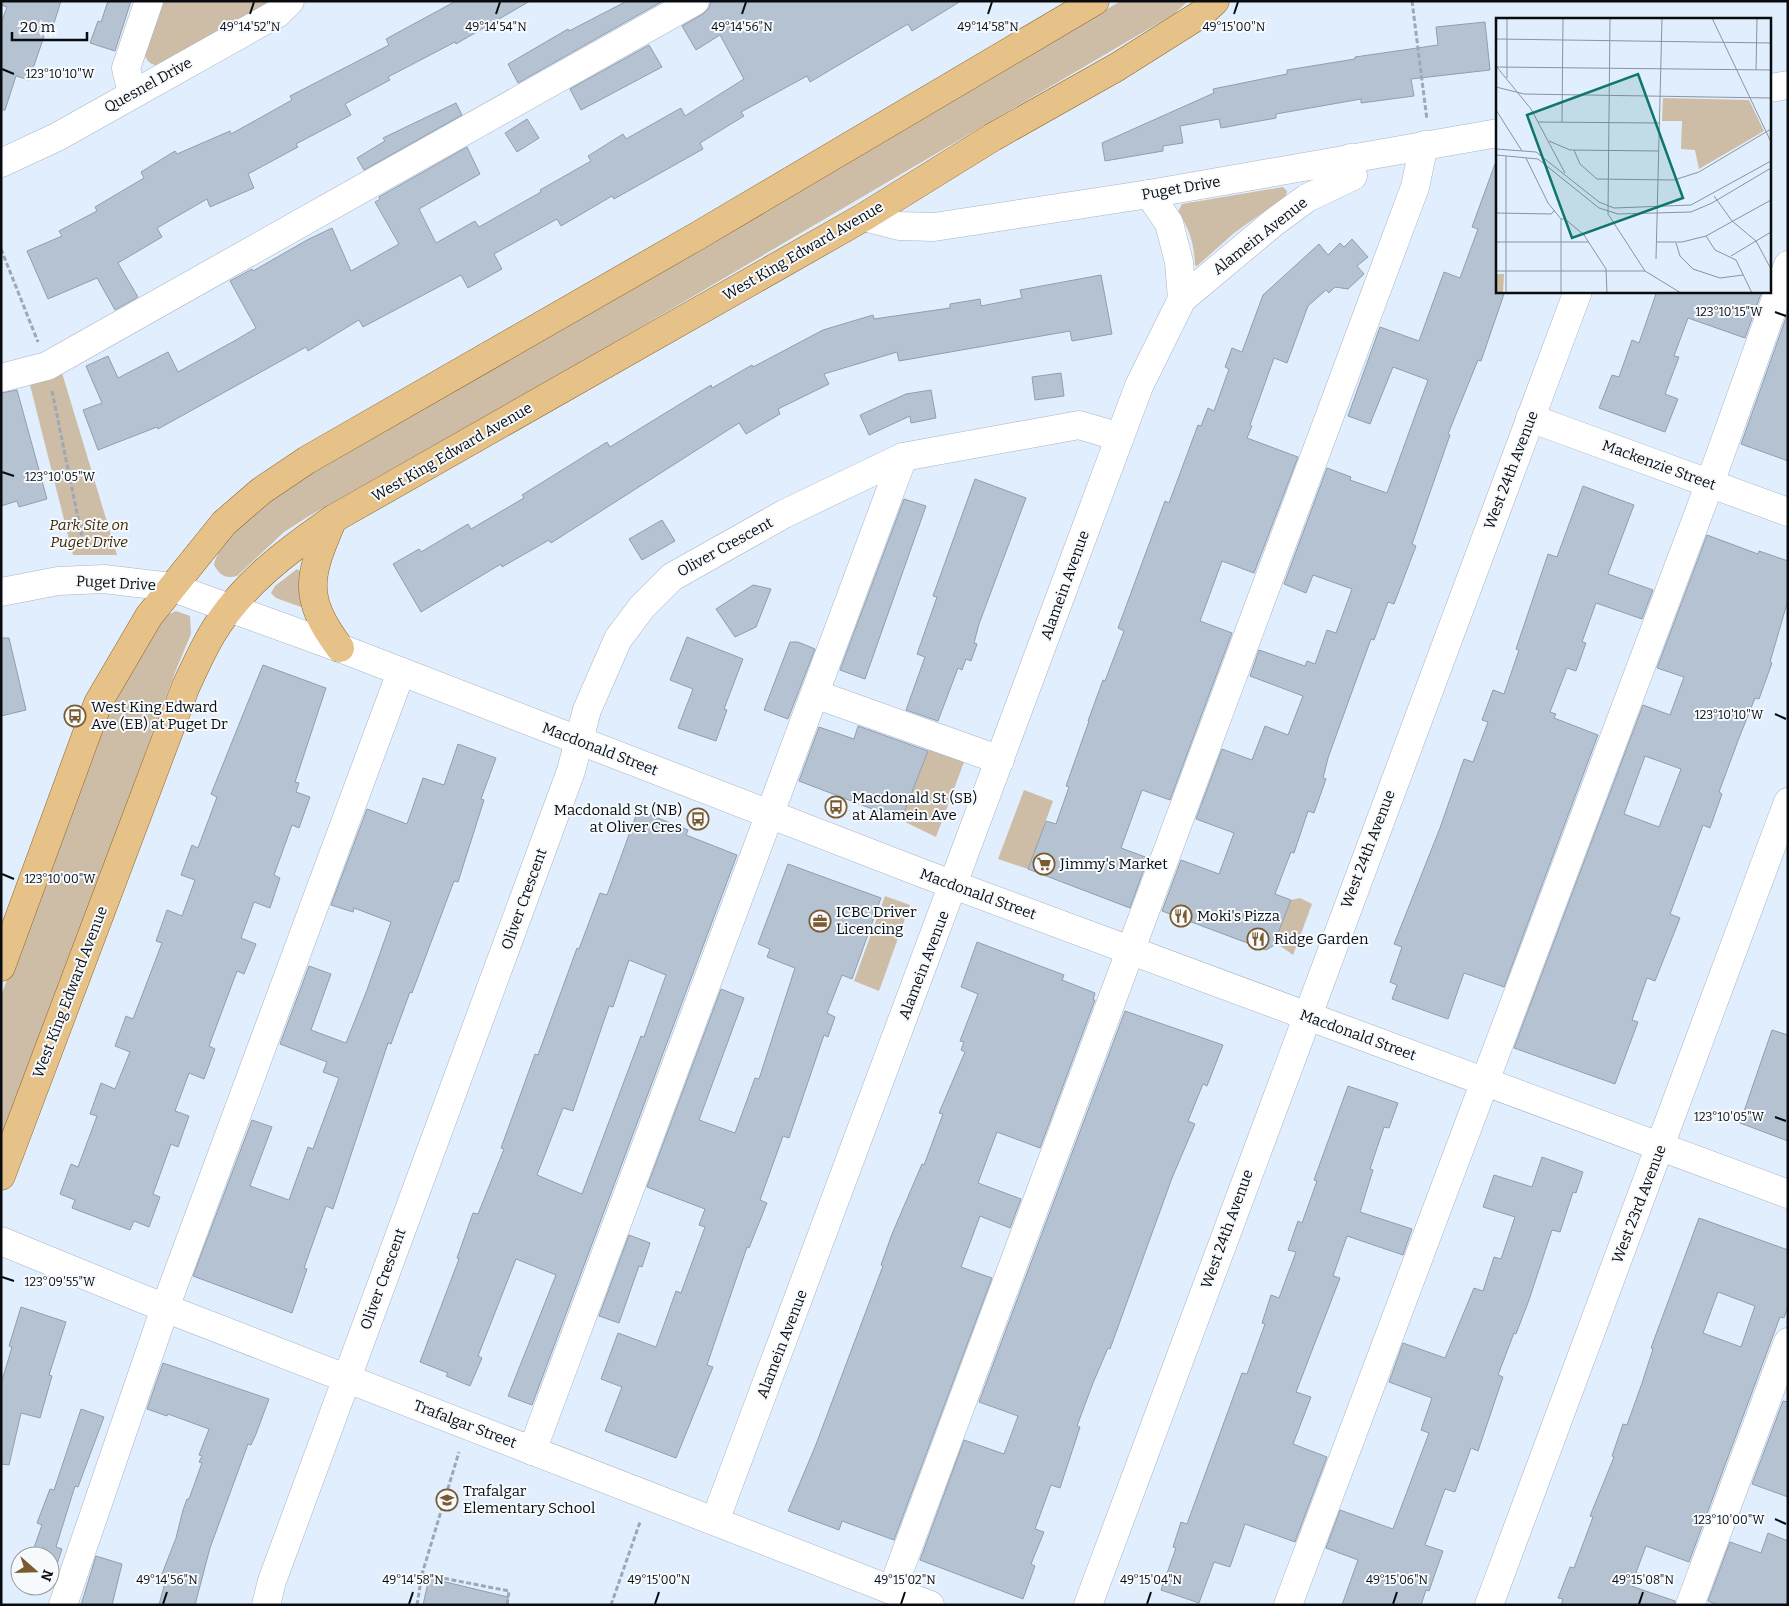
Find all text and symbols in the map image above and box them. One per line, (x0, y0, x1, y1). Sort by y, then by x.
scale bar (12, 10, 88, 42)
text: 20 m (20, 18, 56, 36)
inset map (1496, 18, 1772, 292)
text: 49°14'52"N (220, 20, 281, 34)
text: 49°14'54"N (465, 20, 527, 34)
text: 49°14'56"N (711, 20, 773, 34)
text: 49°14'58"N (957, 20, 1019, 34)
text: 49°15'00"N (1203, 20, 1266, 34)
street label: Quesnel Drive (101, 53, 195, 117)
text: 123°10'10"W (26, 67, 95, 81)
street label: Puget Drive (1140, 172, 1222, 204)
street label: Alamein Avenue (1209, 194, 1311, 278)
street label: West King Edward Avenue (720, 198, 886, 304)
text: 123°10'15"W (1695, 305, 1763, 319)
street label: West King Edward Avenue (369, 399, 535, 505)
street label: West 24th Avenue (1480, 408, 1542, 532)
street label: Mackenzie Street (1600, 436, 1719, 494)
text: 123°10'05"W (25, 470, 96, 484)
street label: Oliver Crescent (674, 513, 776, 581)
park label: Park Site on Puget Drive (49, 516, 129, 551)
street label: Alamein Avenue (1037, 528, 1093, 642)
street label: Puget Drive (76, 572, 156, 594)
place label: West King Edward Ave (EB) at Puget Dr (91, 698, 228, 733)
bus stop icon: West King Edward Ave (EB) at Puget Dr (63, 704, 87, 728)
text: 123°10'10"W (1695, 708, 1764, 722)
street label: Macdonald Street (540, 719, 661, 780)
street label: West 24th Avenue (1337, 787, 1399, 911)
place label: Macdonald St (SB) at Alamein Ave (852, 789, 977, 824)
bus stop icon: Macdonald St (SB) at Alamein Ave (824, 795, 848, 819)
place label: Macdonald St (NB) at Oliver Cres (554, 801, 682, 836)
bus stop icon: Macdonald St (NB) at Oliver Cres (686, 807, 710, 831)
street label: Oliver Crescent (497, 845, 551, 952)
supermarket icon: Jimmy's Market (1032, 852, 1056, 876)
place label: Jimmy's Market (1059, 855, 1168, 873)
street label: Macdonald Street (917, 865, 1039, 924)
text: 123°10'00"W (24, 872, 96, 886)
place label: ICBC Driver Licencing (836, 903, 917, 938)
street label: West King Edward Avenue (29, 904, 111, 1080)
restaurant icon: Moki's Pizza (1169, 904, 1193, 928)
place label: Moki's Pizza (1197, 907, 1280, 925)
street label: Alamein Avenue (895, 908, 953, 1022)
office icon: ICBC Driver Licencing (808, 909, 832, 933)
restaurant icon: Ridge Garden (1246, 927, 1270, 951)
place label: Ridge Garden (1274, 930, 1369, 948)
street label: Macdonald Street (1297, 1006, 1419, 1065)
text: 123°10'05"W (1694, 1110, 1765, 1124)
street label: West 23rd Avenue (1608, 1142, 1670, 1266)
street label: West 24th Avenue (1197, 1167, 1257, 1291)
street label: Oliver Crescent (356, 1225, 410, 1332)
text: 123°09'55"W (25, 1275, 96, 1289)
street label: Alamein Avenue (753, 1287, 811, 1401)
street label: Trafalgar Street (411, 1396, 520, 1452)
place label: Trafalgar Elementary School (463, 1482, 595, 1517)
school or university icon: Trafalgar Elementary School (435, 1488, 459, 1512)
text: 123°10'00"W (1693, 1513, 1765, 1527)
north arrow (10, 1546, 60, 1596)
text: N (37, 1567, 57, 1583)
text: 49°14'56"N (136, 1573, 198, 1587)
text: 49°14'58"N (382, 1573, 444, 1587)
text: 49°15'00"N (628, 1573, 691, 1587)
text: 49°15'02"N (874, 1573, 936, 1587)
text: 49°15'04"N (1120, 1573, 1183, 1587)
text: 49°15'06"N (1366, 1573, 1429, 1587)
text: 49°15'08"N (1612, 1573, 1674, 1587)

